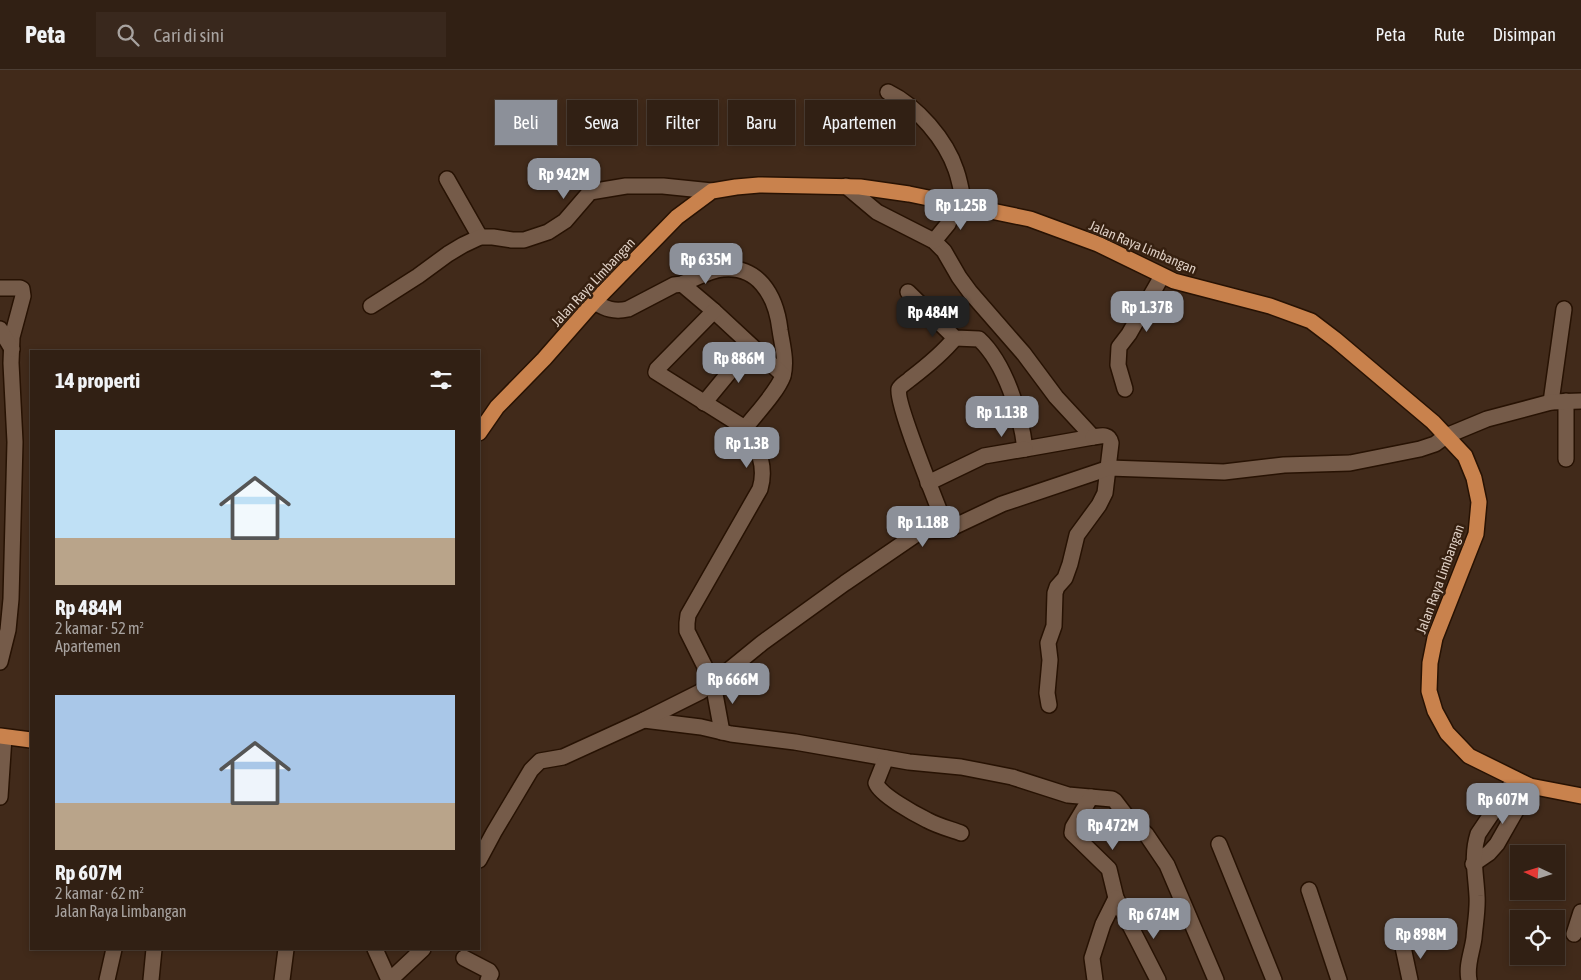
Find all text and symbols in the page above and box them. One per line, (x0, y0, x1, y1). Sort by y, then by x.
search box (96, 12, 446, 57)
text: Peta (25, 21, 66, 48)
icon: search (114, 21, 142, 49)
text: Cari di sini (154, 24, 224, 46)
text: Peta (1375, 24, 1406, 45)
text: Rute (1434, 24, 1465, 45)
text: Disimpan (1493, 24, 1556, 45)
chip: Beli (495, 100, 557, 145)
chip: Sewa (567, 100, 637, 145)
chip: Filter (647, 100, 718, 145)
chip: Baru (728, 100, 795, 145)
chip: Apartemen (805, 100, 915, 145)
pin: Rp 942M (518, 158, 610, 200)
text: Rp 942M (538, 165, 590, 183)
pin: Rp 1.25B (909, 189, 1013, 231)
text: Rp 1.25B (936, 196, 986, 214)
street label: Jalan Raya Limbangan (1087, 217, 1199, 277)
street label: Jalan Raya Limbangan (548, 234, 638, 330)
pin: Rp 635M (660, 242, 752, 285)
text: Rp 635M (680, 250, 732, 268)
pin: Rp 1.37B (1095, 290, 1199, 333)
pin: Rp 484M (887, 296, 979, 338)
text: Rp 1.37B (1122, 298, 1172, 316)
text: Rp 484M (907, 303, 959, 321)
pin: Rp 886M (693, 342, 785, 384)
text: Rp 886M (713, 349, 765, 367)
icon: filters (427, 366, 455, 394)
text: 14 properti (55, 368, 140, 392)
pin: Rp 1.13B (950, 396, 1054, 438)
text: Rp 1.13B (977, 403, 1027, 421)
pin: Rp 1.3B (701, 426, 793, 469)
text: Rp 1.3B (725, 434, 769, 452)
icon: home (210, 463, 300, 553)
pin: Rp 1.18B (871, 506, 975, 548)
text: Rp 1.18B (898, 513, 948, 531)
street label: Jalan Raya Limbangan (1413, 522, 1467, 636)
text: Rp 484M (55, 595, 122, 619)
text: 2 kamar · 52 m² (55, 619, 144, 637)
text: Apartemen (55, 637, 121, 655)
pin: Rp 666M (687, 662, 779, 705)
text: Rp 666M (707, 670, 759, 688)
icon: home (210, 728, 300, 818)
pin: Rp 607M (1457, 782, 1549, 825)
text: Rp 607M (1477, 790, 1529, 808)
pin: Rp 472M (1067, 808, 1159, 851)
text: Rp 472M (1087, 816, 1139, 834)
north arrow (1510, 845, 1565, 900)
map controls (1510, 845, 1565, 965)
text: Rp 607M (55, 860, 122, 884)
text: 2 kamar · 62 m² (55, 884, 144, 902)
pin: Rp 674M (1108, 898, 1200, 940)
text: Jalan Raya Limbangan (55, 902, 187, 920)
text: Rp 674M (1128, 905, 1180, 923)
button: locate (1510, 910, 1565, 965)
pin: Rp 898M (1375, 918, 1467, 960)
text: Rp 898M (1395, 925, 1447, 943)

